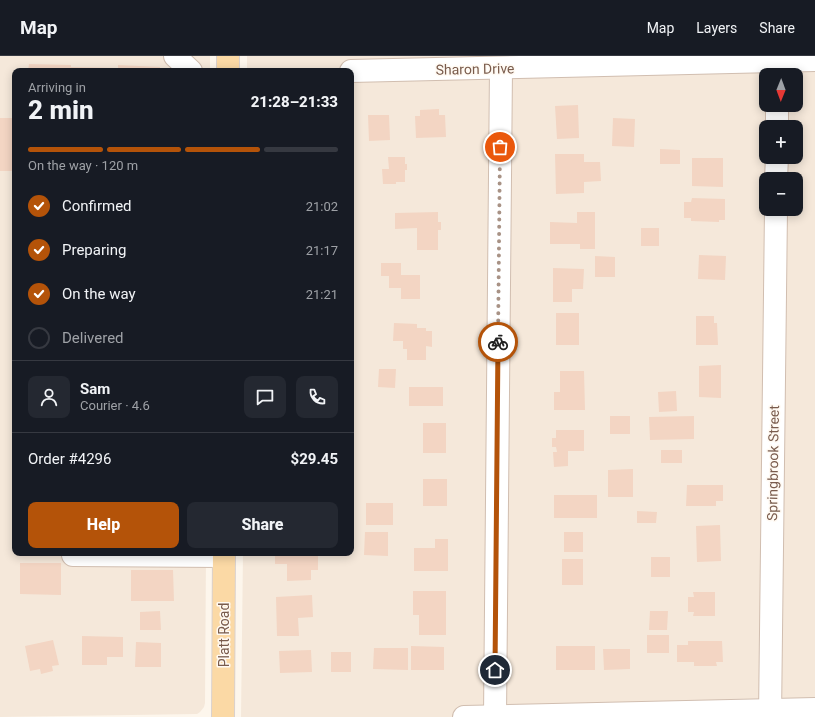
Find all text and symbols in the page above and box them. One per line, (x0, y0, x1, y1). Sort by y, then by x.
text: Map (20, 16, 58, 39)
text: Map (647, 20, 674, 36)
text: Layers (696, 20, 737, 36)
text: Share (759, 20, 795, 36)
street label: Sharon Drive (435, 60, 515, 78)
north arrow (759, 68, 803, 112)
map controls (759, 68, 803, 216)
text: Arriving in (28, 80, 86, 95)
text: 21:28–21:33 (251, 93, 338, 111)
text: 2 min (28, 95, 94, 125)
button: + (759, 120, 803, 164)
pin (483, 130, 517, 164)
icon: bag (489, 136, 511, 158)
text: On the way · 120 m (28, 158, 138, 173)
button: − (759, 172, 803, 216)
icon: check (28, 195, 50, 217)
text: Confirmed (62, 197, 132, 215)
text: 21:02 (306, 199, 338, 214)
icon: check (28, 239, 50, 261)
text: Preparing (62, 241, 126, 259)
text: 21:17 (306, 243, 338, 258)
icon: check (28, 283, 50, 305)
text: On the way (62, 285, 136, 303)
text: 21:21 (306, 287, 338, 302)
courier (478, 322, 518, 362)
text: Delivered (62, 329, 124, 347)
icon: bike (487, 331, 509, 353)
button: person (28, 376, 70, 418)
button: chat (244, 376, 286, 418)
button: phone (296, 376, 338, 418)
text: Sam (80, 380, 110, 398)
text: Courier · 4.6 (80, 398, 150, 413)
street label: Springbrook Street (764, 405, 782, 521)
text: Order #4296 (28, 450, 111, 468)
text: $29.45 (291, 450, 338, 468)
button: Help (28, 502, 179, 548)
button: Share (187, 502, 338, 548)
street label: Platt Road (216, 603, 232, 667)
pin (478, 653, 512, 687)
icon: home (484, 659, 506, 681)

